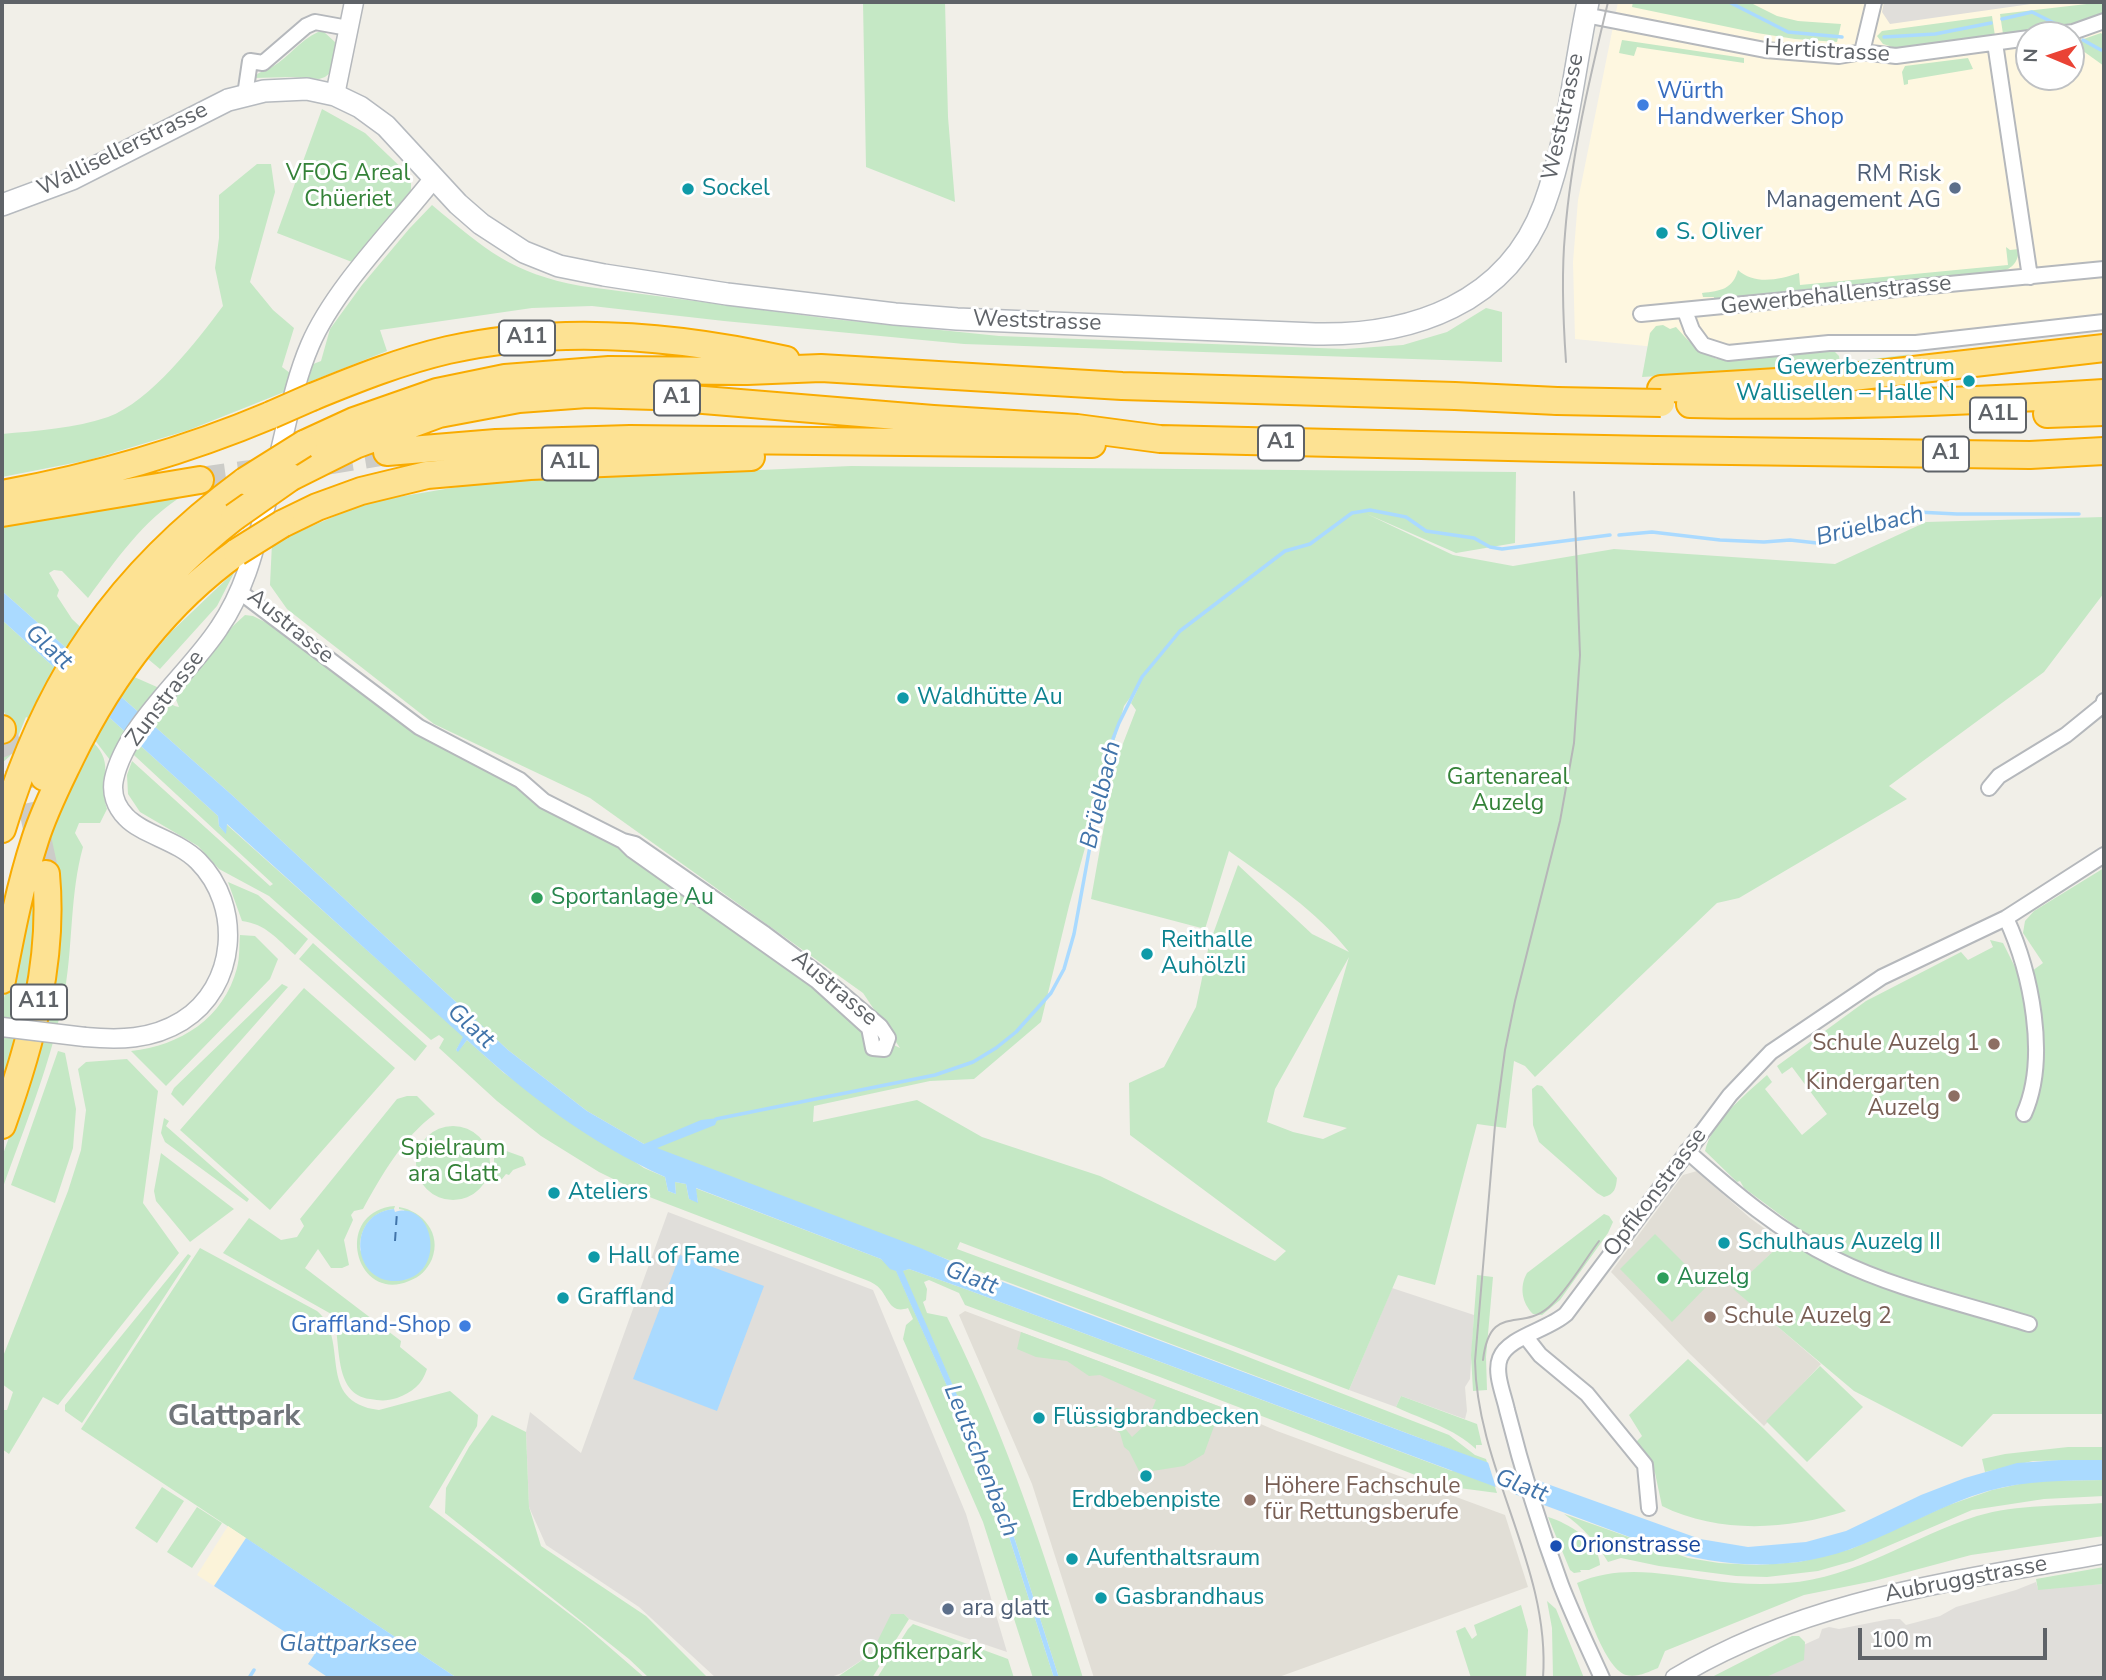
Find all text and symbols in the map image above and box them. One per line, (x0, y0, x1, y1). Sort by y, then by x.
north arrow (2015, 21, 2085, 91)
street label: Hertistrasse (1764, 35, 1890, 69)
text: N (2018, 48, 2044, 63)
street label: Weststrasse (1537, 51, 1591, 183)
place label: Würth Handwerker Shop (1657, 78, 1844, 132)
street label: Wallisellerstrasse (33, 97, 213, 203)
marker: Würth Handwerker Shop (1635, 97, 1651, 113)
park label: VFOG Areal Chüeriet (286, 160, 410, 214)
place label: RM Risk Management AG (1766, 161, 1941, 215)
place label: Sockel (702, 175, 770, 203)
marker: RM Risk Management AG (1947, 180, 1963, 196)
marker: Sockel (680, 181, 696, 197)
place label: S. Oliver (1676, 219, 1763, 247)
marker: S. Oliver (1654, 225, 1670, 241)
street label: Gewerbehallenstrasse (1719, 270, 1953, 322)
street label: Weststrasse (972, 306, 1102, 338)
road number: A11 (499, 320, 555, 356)
place label: Gewerbezentrum Wallisellen – Halle N (1736, 354, 1955, 408)
marker: Gewerbezentrum Wallisellen – Halle N (1961, 373, 1977, 389)
road number: A1 (654, 380, 700, 416)
road number: A1L (1970, 398, 2026, 432)
road number: A1 (1258, 426, 1304, 460)
road number: A1 (1923, 436, 1969, 472)
road number: A1L (542, 446, 598, 480)
water label: Brüelbach (1813, 501, 1927, 553)
street label: Austrasse (241, 584, 339, 670)
water label: Glatt (18, 619, 78, 677)
street label: Zunstrasse (121, 646, 211, 752)
place label: Waldhütte Au (917, 684, 1063, 712)
marker: Waldhütte Au (895, 690, 911, 706)
water label: Brüelbach (1076, 738, 1128, 852)
park label: Gartenareal Auzelg (1447, 764, 1569, 818)
place label: Sportanlage Au (551, 884, 714, 912)
marker: Sportanlage Au (529, 890, 545, 906)
place label: Reithalle Auhölzli (1161, 927, 1253, 981)
street label: Austrasse (786, 945, 882, 1033)
marker: Reithalle Auhölzli (1139, 946, 1155, 962)
road number: A11 (11, 984, 67, 1020)
water label: Glatt (440, 998, 500, 1056)
place label: Schule Auzelg 1 (1812, 1030, 1980, 1058)
marker: Schule Auzelg 1 (1986, 1036, 2002, 1052)
place label: Kindergarten Auzelg (1806, 1069, 1940, 1123)
marker: Kindergarten Auzelg (1946, 1088, 1962, 1104)
street label: Opfikonstrasse (1598, 1123, 1714, 1263)
park label: Spielraum ara Glatt (401, 1135, 505, 1189)
place label: Ateliers (568, 1179, 648, 1207)
marker: Ateliers (546, 1185, 562, 1201)
place label: Schulhaus Auzelg II (1738, 1229, 1941, 1257)
marker: Schulhaus Auzelg II (1716, 1235, 1732, 1251)
place label: Hall of Fame (608, 1243, 740, 1271)
marker: Hall of Fame (586, 1249, 602, 1265)
water label: Glatt (941, 1256, 1001, 1302)
place label: Auzelg (1677, 1264, 1749, 1292)
marker: Auzelg (1655, 1270, 1671, 1286)
place label: Graffland (577, 1284, 674, 1312)
marker: Graffland (555, 1290, 571, 1306)
place label: Schule Auzelg 2 (1724, 1303, 1892, 1331)
marker: Schule Auzelg 2 (1702, 1309, 1718, 1325)
place label: Graffland-Shop (291, 1312, 451, 1340)
marker: Graffland-Shop (457, 1318, 473, 1334)
water label: Leutschenbach (936, 1381, 1024, 1541)
district label: Glattpark (168, 1400, 300, 1436)
place label: Flüssigbrandbecken (1053, 1404, 1259, 1432)
marker: Flüssigbrandbecken (1031, 1410, 1047, 1426)
water label: Glatt (1491, 1464, 1551, 1510)
marker: Erdbebenpiste (1138, 1468, 1154, 1484)
place label: Höhere Fachschule für Rettungsberufe (1264, 1473, 1460, 1527)
place label: Erdbebenpiste (1071, 1487, 1221, 1515)
marker: Höhere Fachschule für Rettungsberufe (1242, 1492, 1258, 1508)
place label: Orionstrasse (1570, 1532, 1701, 1560)
marker: Orionstrasse (1548, 1538, 1564, 1554)
place label: Aufenthaltsraum (1086, 1545, 1260, 1573)
marker: Aufenthaltsraum (1064, 1551, 1080, 1567)
street label: Aubruggstrasse (1882, 1551, 2050, 1609)
place label: Gasbrandhaus (1115, 1584, 1264, 1612)
marker: Gasbrandhaus (1093, 1590, 1109, 1606)
place label: ara glatt (962, 1595, 1049, 1623)
marker: ara glatt (940, 1601, 956, 1617)
scale bar (1861, 1614, 2050, 1658)
text: 100 m (1871, 1626, 1932, 1654)
water label: Glattparksee (279, 1631, 417, 1659)
park label: Opfikerpark (862, 1639, 982, 1667)

